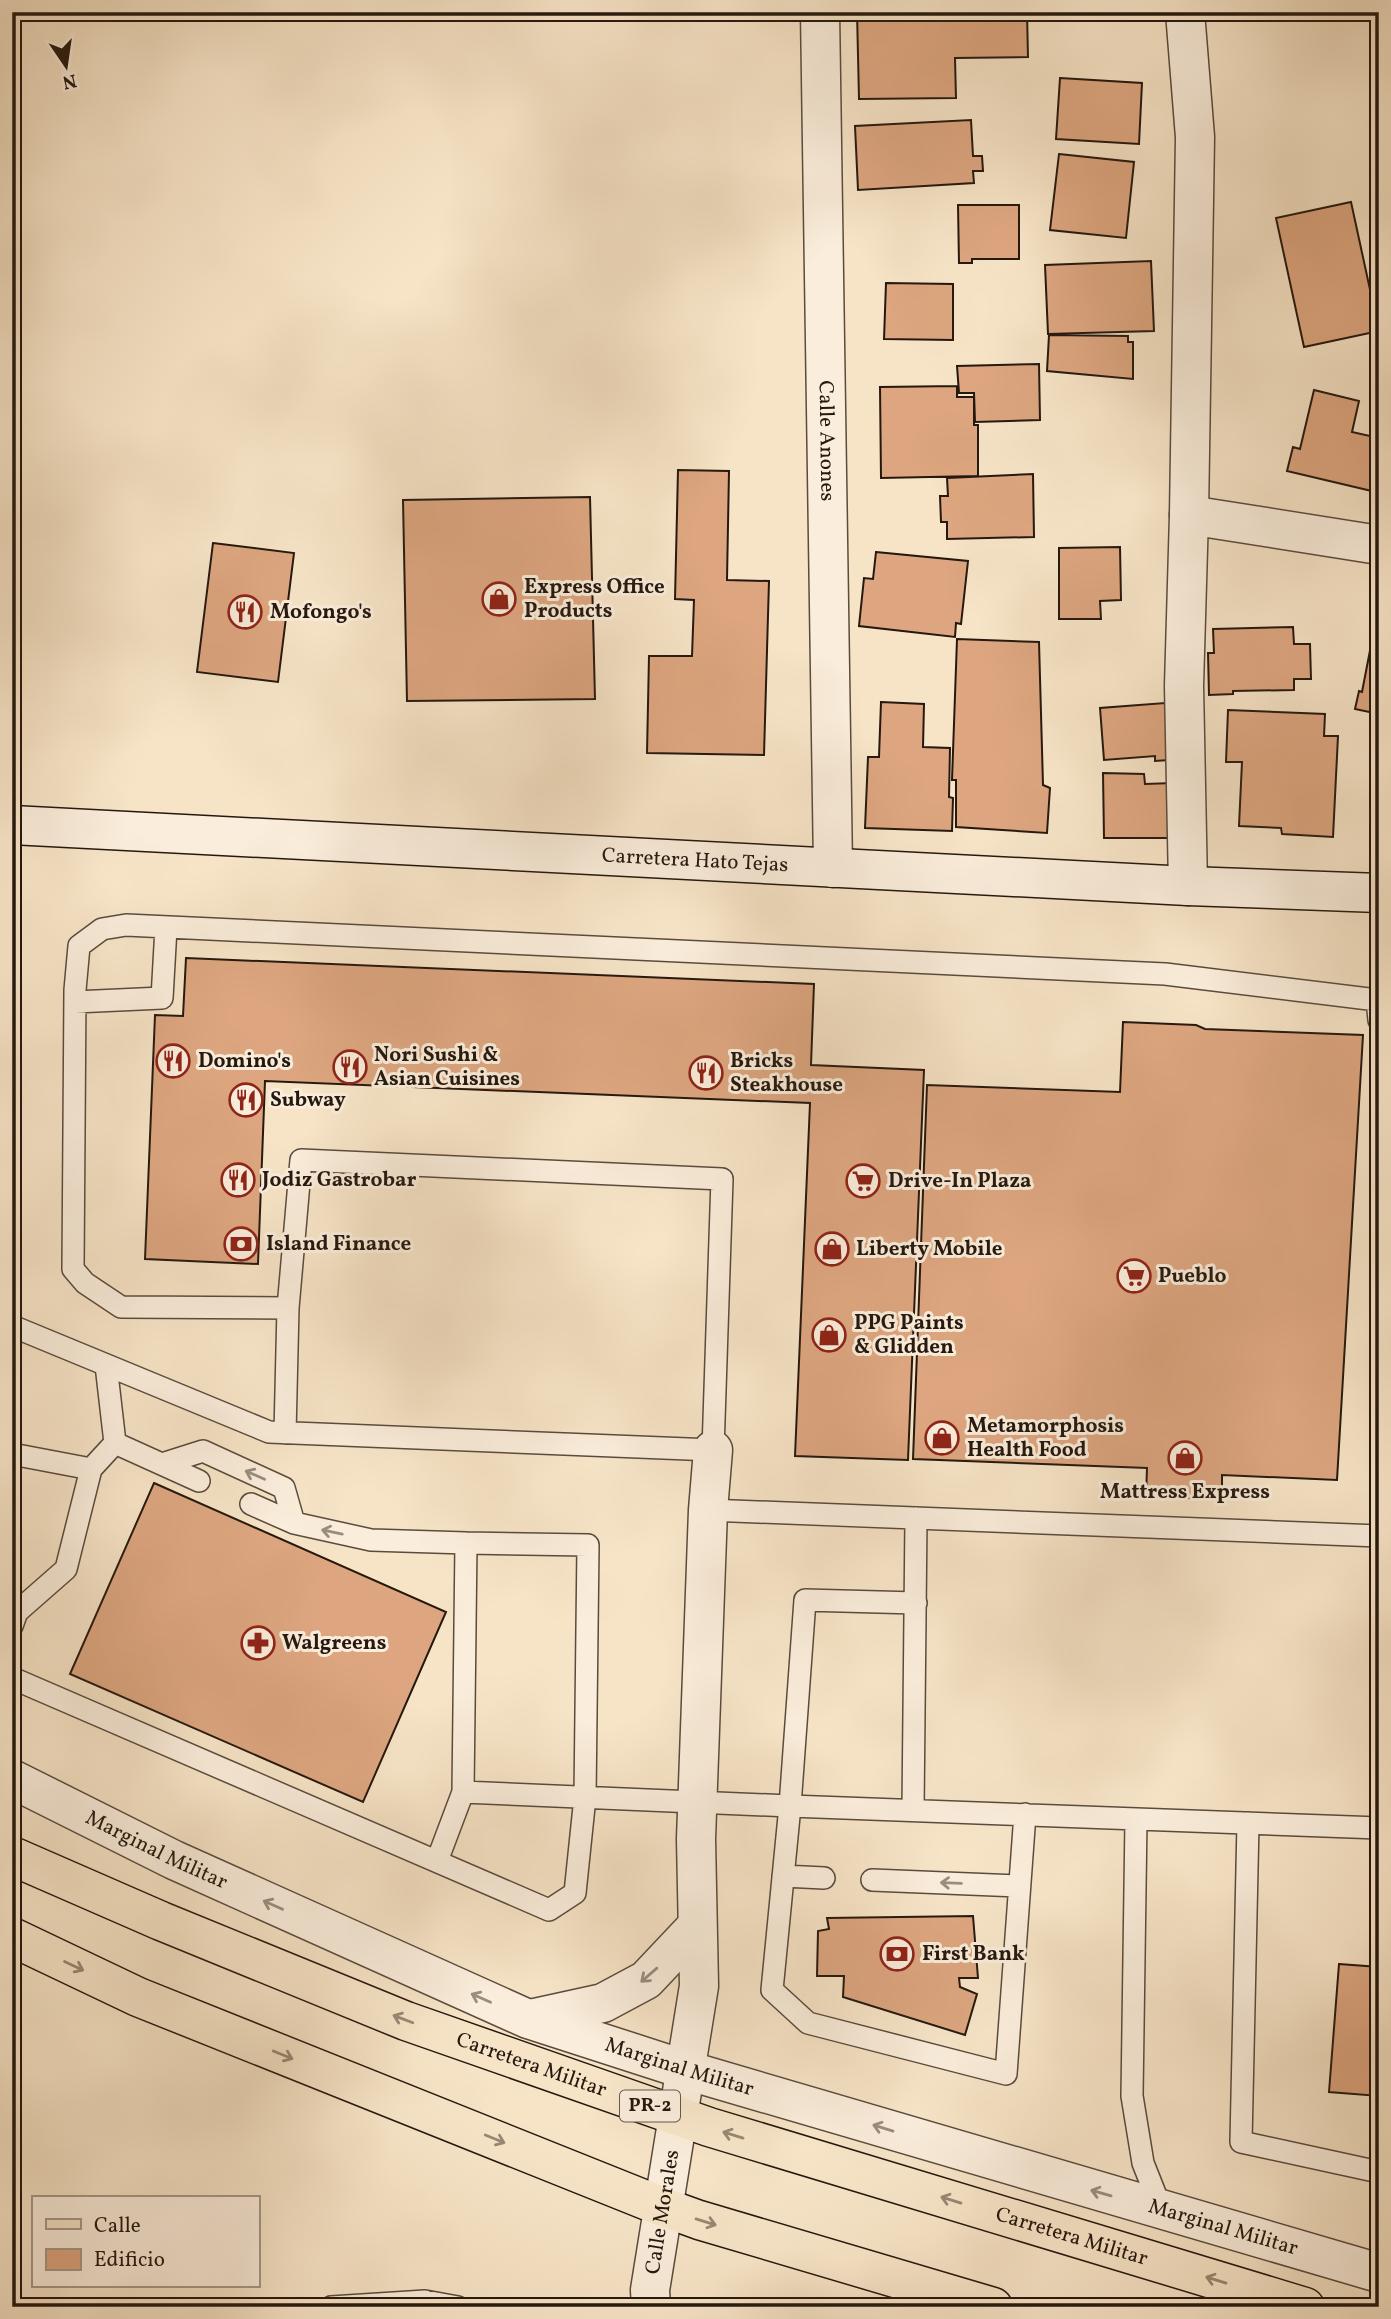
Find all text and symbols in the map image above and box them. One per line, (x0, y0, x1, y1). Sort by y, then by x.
north arrow (32, 32, 102, 102)
text: N (60, 66, 79, 95)
street label: Calle Anones (811, 380, 842, 502)
place label: Express Office Products (524, 573, 665, 626)
shop icon: Express Office Products (480, 580, 518, 618)
restaurant icon: Mofongo's (226, 593, 264, 631)
place label: Mofongo's (270, 598, 372, 627)
street label: Carretera Hato Tejas (601, 841, 789, 880)
place label: Nori Sushi & Asian Cuisines (374, 1041, 520, 1094)
restaurant icon: Domino's (154, 1042, 192, 1080)
place label: Domino's (198, 1047, 291, 1076)
place label: Bricks Steakhouse (730, 1047, 843, 1100)
restaurant icon: Nori Sushi & Asian Cuisines (331, 1048, 369, 1086)
restaurant icon: Bricks Steakhouse (687, 1054, 725, 1092)
restaurant icon: Subway (227, 1081, 265, 1119)
place label: Subway (270, 1086, 346, 1115)
restaurant icon: Jodiz Gastrobar (219, 1161, 257, 1199)
supermarket icon: Drive-In Plaza (844, 1162, 882, 1200)
place label: Jodiz Gastrobar (261, 1166, 417, 1195)
place label: Drive-In Plaza (888, 1167, 1031, 1196)
bank icon: Island Finance (222, 1225, 260, 1263)
place label: Island Finance (266, 1230, 411, 1259)
shop icon: Liberty Mobile (813, 1230, 851, 1268)
place label: Liberty Mobile (856, 1235, 1003, 1264)
supermarket icon: Pueblo (1115, 1257, 1153, 1295)
place label: Pueblo (1158, 1262, 1227, 1291)
place label: PPG Paints & Glidden (854, 1309, 964, 1362)
shop icon: PPG Paints & Glidden (810, 1316, 848, 1354)
place label: Metamorphosis Health Food (967, 1412, 1124, 1465)
shop icon: Metamorphosis Health Food (923, 1419, 961, 1457)
shop icon: Mattress Express (1166, 1439, 1204, 1477)
one-way arrow (245, 1468, 267, 1481)
place label: Mattress Express (1100, 1478, 1270, 1507)
one-way arrow (321, 1524, 344, 1538)
pharmacy icon: Walgreens (239, 1624, 277, 1662)
place label: Walgreens (282, 1629, 386, 1658)
street label: Marginal Militar (80, 1803, 232, 1897)
one-way arrow (940, 1876, 963, 1889)
one-way arrow (263, 1898, 284, 1911)
bank icon: First Bank (878, 1935, 916, 1973)
place label: First Bank (922, 1940, 1025, 1969)
one-way arrow (63, 1960, 84, 1973)
one-way arrow (641, 1967, 659, 1983)
one-way arrow (471, 1991, 492, 2004)
one-way arrow (393, 2012, 414, 2025)
street label: Carretera Militar (452, 2025, 611, 2105)
street label: Marginal Militar (601, 2030, 757, 2104)
one-way arrow (272, 2049, 294, 2062)
road number: PR-2 (620, 2090, 680, 2122)
one-way arrow (873, 2121, 895, 2134)
one-way arrow (723, 2127, 745, 2140)
one-way arrow (483, 2134, 505, 2147)
street label: Calle Morales (638, 2148, 687, 2276)
one-way arrow (1091, 2186, 1113, 2199)
street label: Marginal Militar (1145, 2192, 1302, 2263)
one-way arrow (940, 2193, 962, 2206)
legend (32, 2196, 259, 2288)
street label: Carretera Militar (992, 2200, 1151, 2273)
text: Calle (94, 2212, 141, 2241)
one-way arrow (695, 2217, 717, 2230)
text: Edificio (94, 2246, 165, 2275)
one-way arrow (1205, 2272, 1227, 2285)

